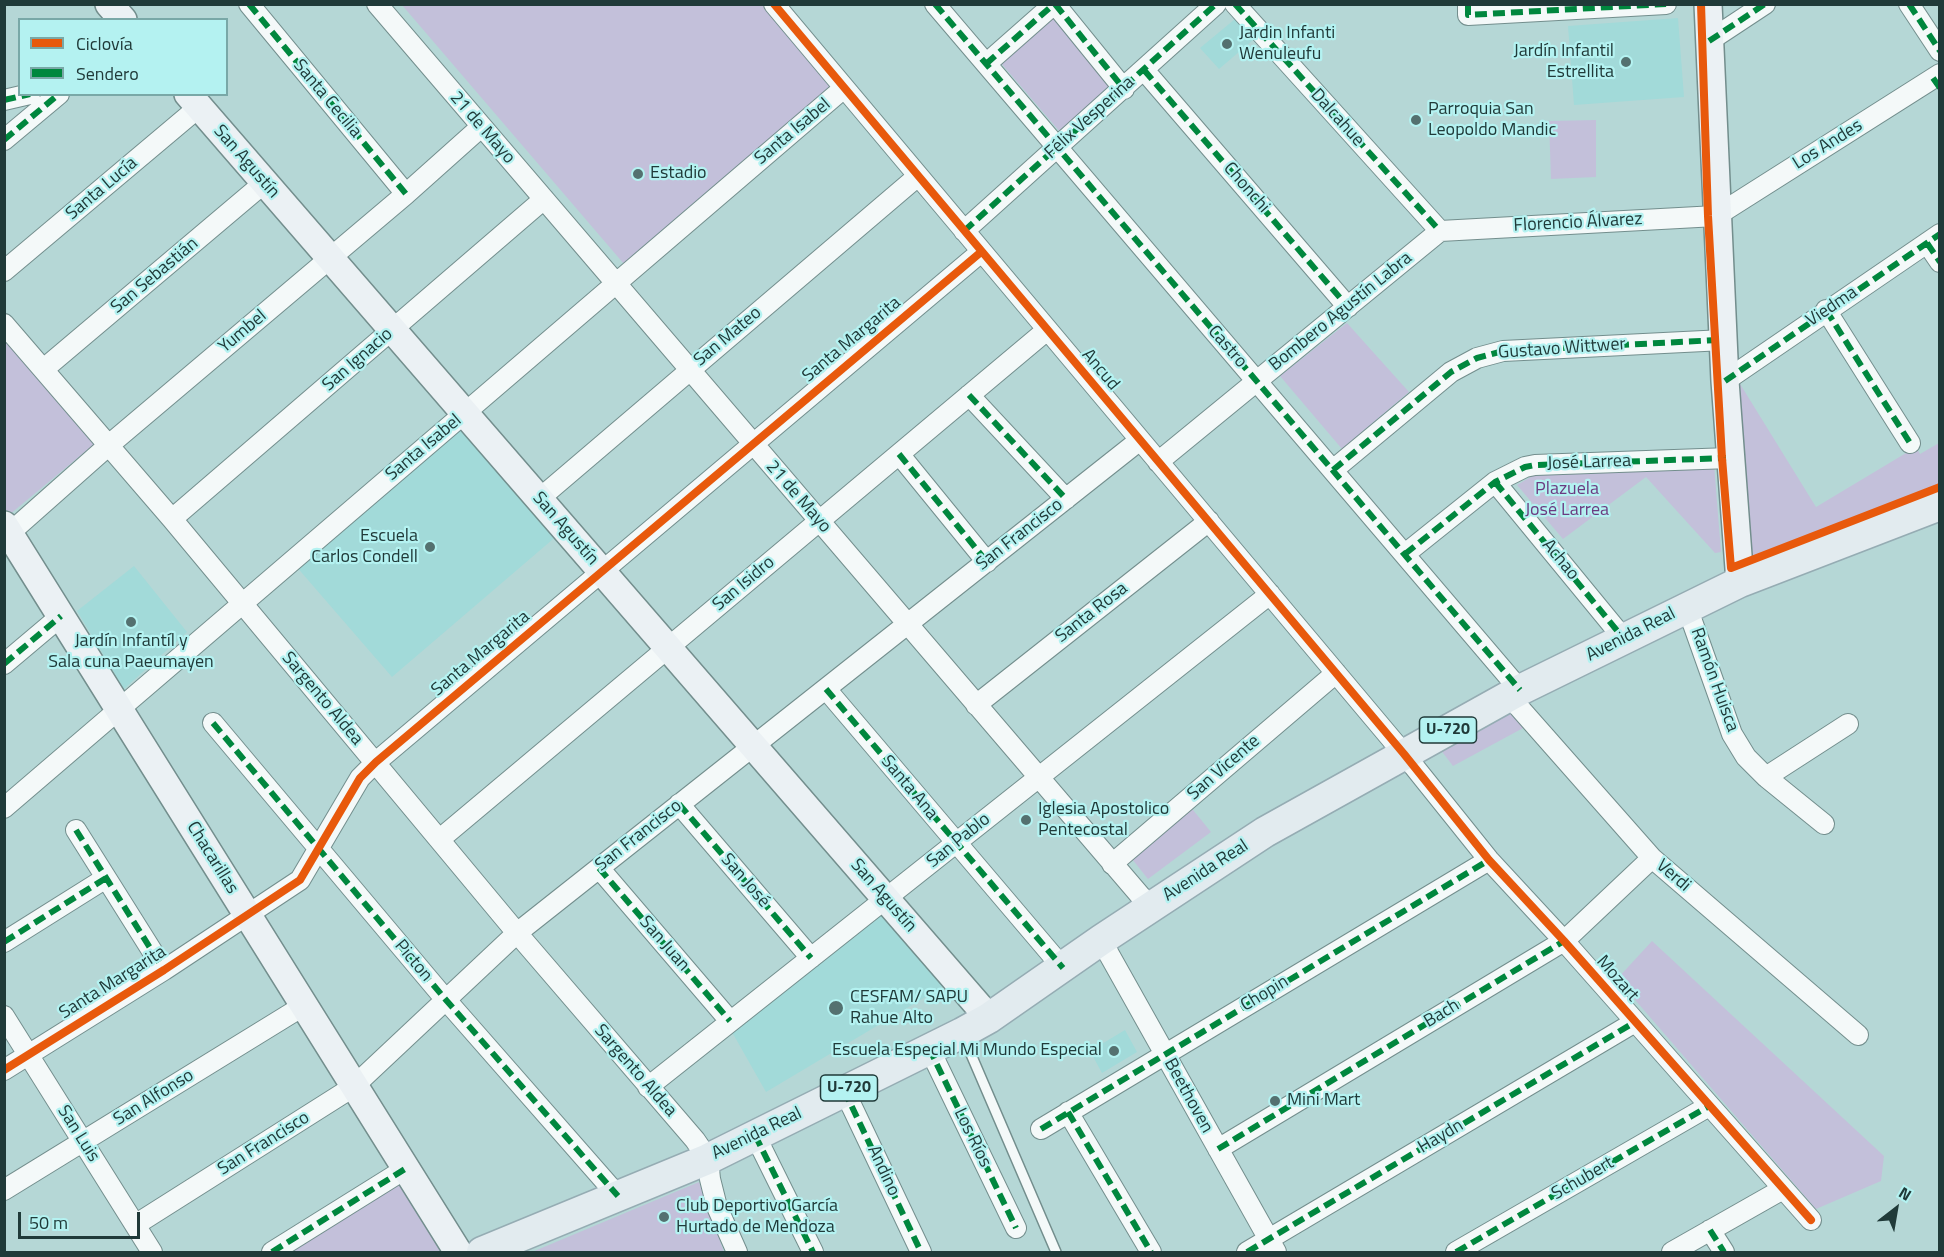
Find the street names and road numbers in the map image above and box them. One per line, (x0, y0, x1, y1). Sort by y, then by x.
street label: Santa Cecilia (288, 56, 366, 142)
street label: Félix Vesperina (1041, 72, 1139, 164)
street label: Dalcahue (1306, 85, 1368, 151)
street label: 21 de Mayo (445, 87, 519, 169)
street label: Santa Isabel (751, 94, 835, 170)
street label: Los Andes (1789, 115, 1867, 175)
street label: San Agustín (208, 121, 284, 203)
street label: Santa Lucía (62, 153, 142, 225)
street label: Chonchi (1218, 158, 1274, 218)
street label: Florencio Álvarez (1513, 209, 1643, 237)
street label: San Sebastián (107, 233, 203, 319)
street label: Bombero Agustín Labra (1265, 248, 1417, 376)
street label: Viedma (1802, 282, 1862, 332)
street label: Santa Margarita (798, 293, 906, 387)
street label: San Mateo (690, 303, 766, 371)
street label: Yumbel (215, 306, 271, 358)
street label: Castro (1203, 321, 1251, 373)
street label: San Ignacio (319, 324, 397, 396)
street label: Gustavo Wittwer (1498, 334, 1626, 364)
street label: Ancud (1077, 345, 1123, 395)
street label: Santa Isabel (382, 410, 466, 486)
street label: José Larrea (1547, 451, 1631, 475)
street label: 21 de Mayo (761, 456, 835, 538)
street label: San Agustín (527, 488, 603, 570)
street label: San Francisco (972, 495, 1068, 575)
street label: Achao (1537, 535, 1583, 585)
street label: San Isidro (709, 552, 779, 616)
street label: Santa Rosa (1052, 578, 1132, 648)
street label: Avenida Real (1583, 603, 1679, 667)
street label: Santa Margarita (427, 607, 535, 701)
street label: Ramón Huisca (1685, 625, 1743, 735)
street label: Sargento Aldea (277, 648, 367, 750)
road number: U-720 (1420, 717, 1476, 743)
street label: San Vicente (1183, 731, 1265, 805)
street label: Santa Ana (876, 752, 942, 824)
street label: San Francisco (591, 796, 687, 876)
street label: San Pablo (923, 809, 995, 873)
street label: Chacarillas (181, 818, 243, 898)
street label: Avenida Real (1159, 835, 1253, 907)
street label: San José (716, 850, 774, 912)
street label: San Agustín (845, 855, 921, 937)
street label: Verdi (1651, 855, 1695, 897)
street label: San Juan (634, 912, 694, 976)
street label: Picton (389, 936, 437, 986)
street label: Santa Margarita (56, 942, 170, 1024)
street label: Mozart (1591, 951, 1643, 1007)
street label: Chopin (1237, 971, 1293, 1017)
street label: Bach (1420, 995, 1464, 1033)
street label: Sargento Aldea (589, 1020, 681, 1122)
street label: Beethoven (1159, 1055, 1217, 1137)
street label: San Alfonso (110, 1065, 198, 1131)
road number: U-720 (820, 1075, 878, 1101)
street label: San Luis (52, 1102, 104, 1166)
street label: Avenida Real (709, 1103, 805, 1165)
street label: Los Ríos (948, 1105, 996, 1171)
street label: San Francisco (214, 1107, 314, 1181)
street label: Haydn (1415, 1115, 1467, 1159)
street label: Andino (862, 1142, 904, 1200)
street label: Schubert (1548, 1153, 1618, 1205)

